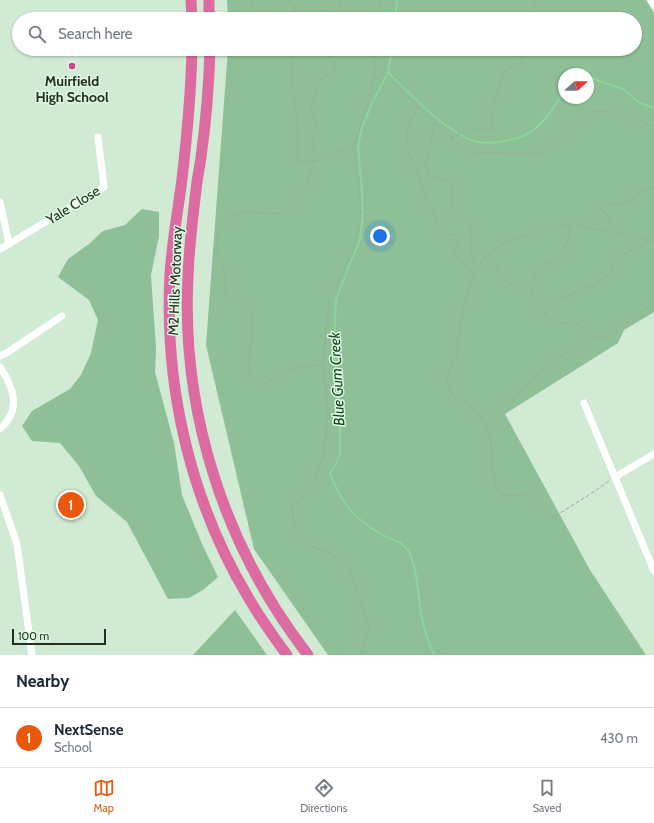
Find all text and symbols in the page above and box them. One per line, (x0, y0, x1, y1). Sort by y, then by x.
search box (12, 12, 642, 56)
icon: search (26, 23, 48, 45)
text: Search here (58, 25, 133, 43)
marker: Muirfield High School (67, 61, 77, 71)
north arrow (558, 68, 594, 104)
place label: Muirfield High School (35, 72, 109, 106)
street label: Yale Close (42, 182, 103, 229)
street label: M2 Hills Motorway (164, 226, 186, 336)
your location (370, 226, 390, 246)
water label: Blue Gum Creek (326, 331, 348, 426)
pin: 1 (58, 490, 84, 520)
scale bar (12, 627, 106, 646)
text: 100 m (18, 629, 49, 643)
text: Nearby (16, 671, 69, 691)
text: NextSense (54, 721, 123, 739)
text: 1 (27, 730, 31, 746)
text: 430 m (600, 730, 638, 746)
text: School (54, 739, 92, 755)
tab: Map (93, 777, 115, 815)
tab: Directions (300, 777, 347, 815)
tab: Saved (533, 777, 561, 815)

